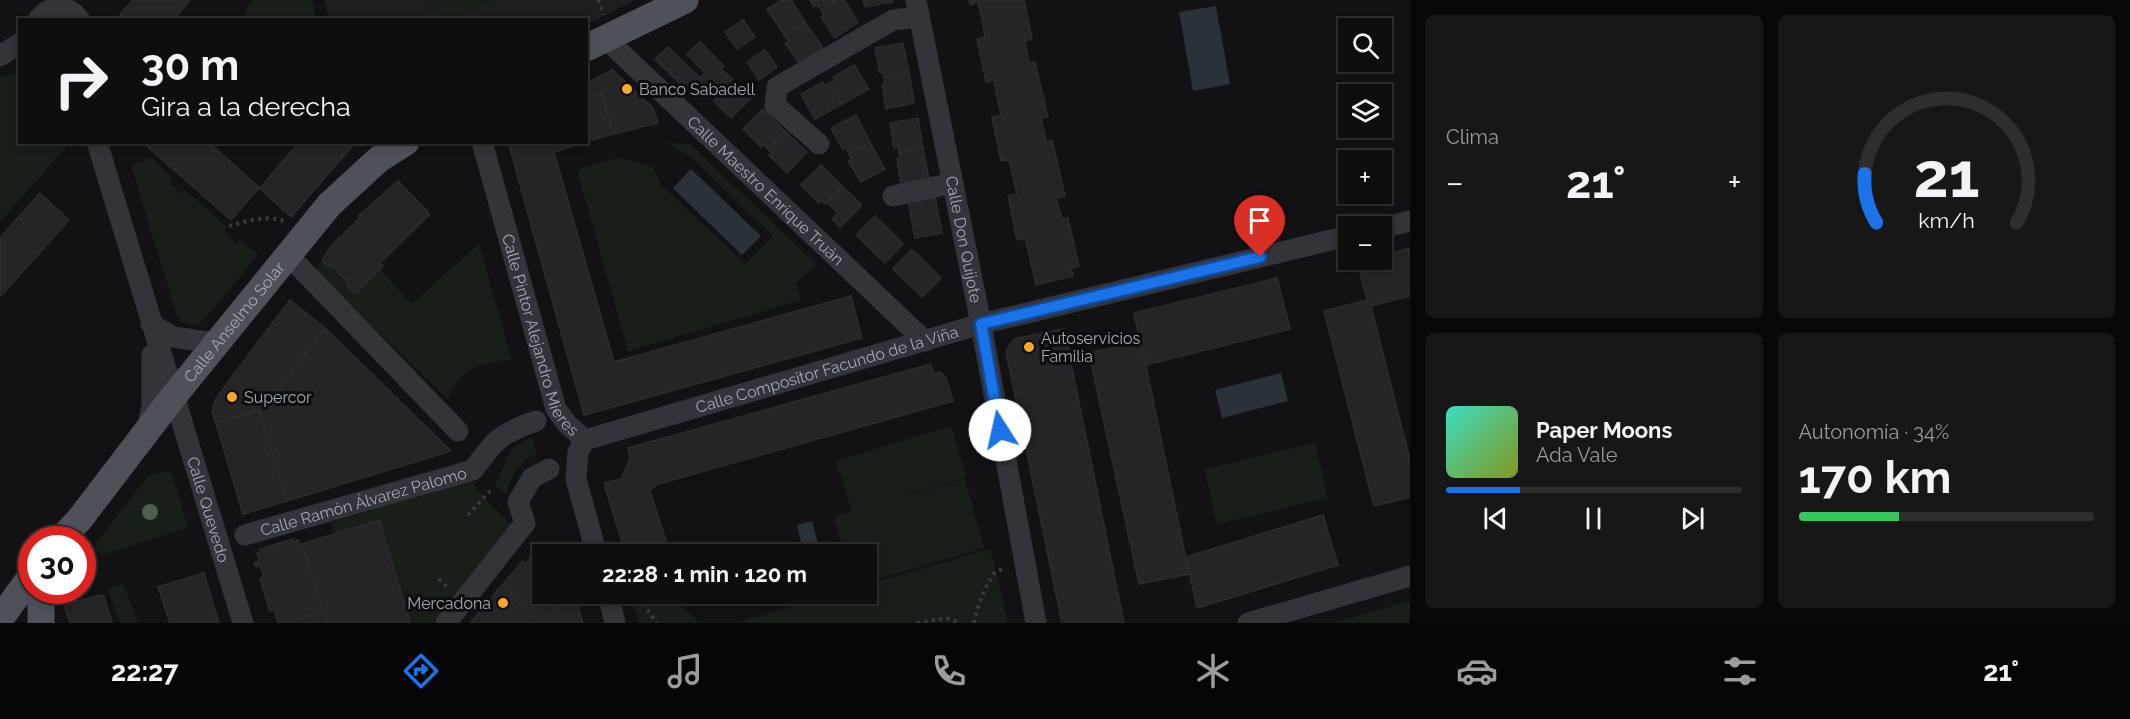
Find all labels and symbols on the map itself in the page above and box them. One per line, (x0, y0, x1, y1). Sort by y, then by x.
place label: Banco Sabadell (639, 80, 756, 99)
marker: Banco Sabadell (620, 82, 634, 96)
street label: Calle Maestro Enrique Truán (683, 112, 848, 269)
street label: Calle Don Quijote (942, 174, 986, 304)
pin (1234, 195, 1285, 257)
street label: Calle Pintor Alejandro Mieres (498, 232, 583, 440)
street label: Calle Anselmo Solar (180, 258, 289, 386)
street label: Calle Compositor Facundo de la Viña (693, 322, 961, 417)
place label: Autoservicios Familia (1041, 329, 1140, 366)
marker: Autoservicios Familia (1022, 340, 1036, 354)
place label: Supercor (244, 388, 312, 407)
marker: Supercor (225, 390, 239, 404)
position arrow (968, 398, 1032, 462)
street label: Calle Quevedo (183, 454, 233, 565)
street label: Calle Ramón Álvarez Palomo (258, 463, 469, 540)
speed limit sign: 30 (18, 526, 96, 604)
place label: Mercadona (407, 594, 491, 613)
marker: Mercadona (496, 596, 510, 610)

